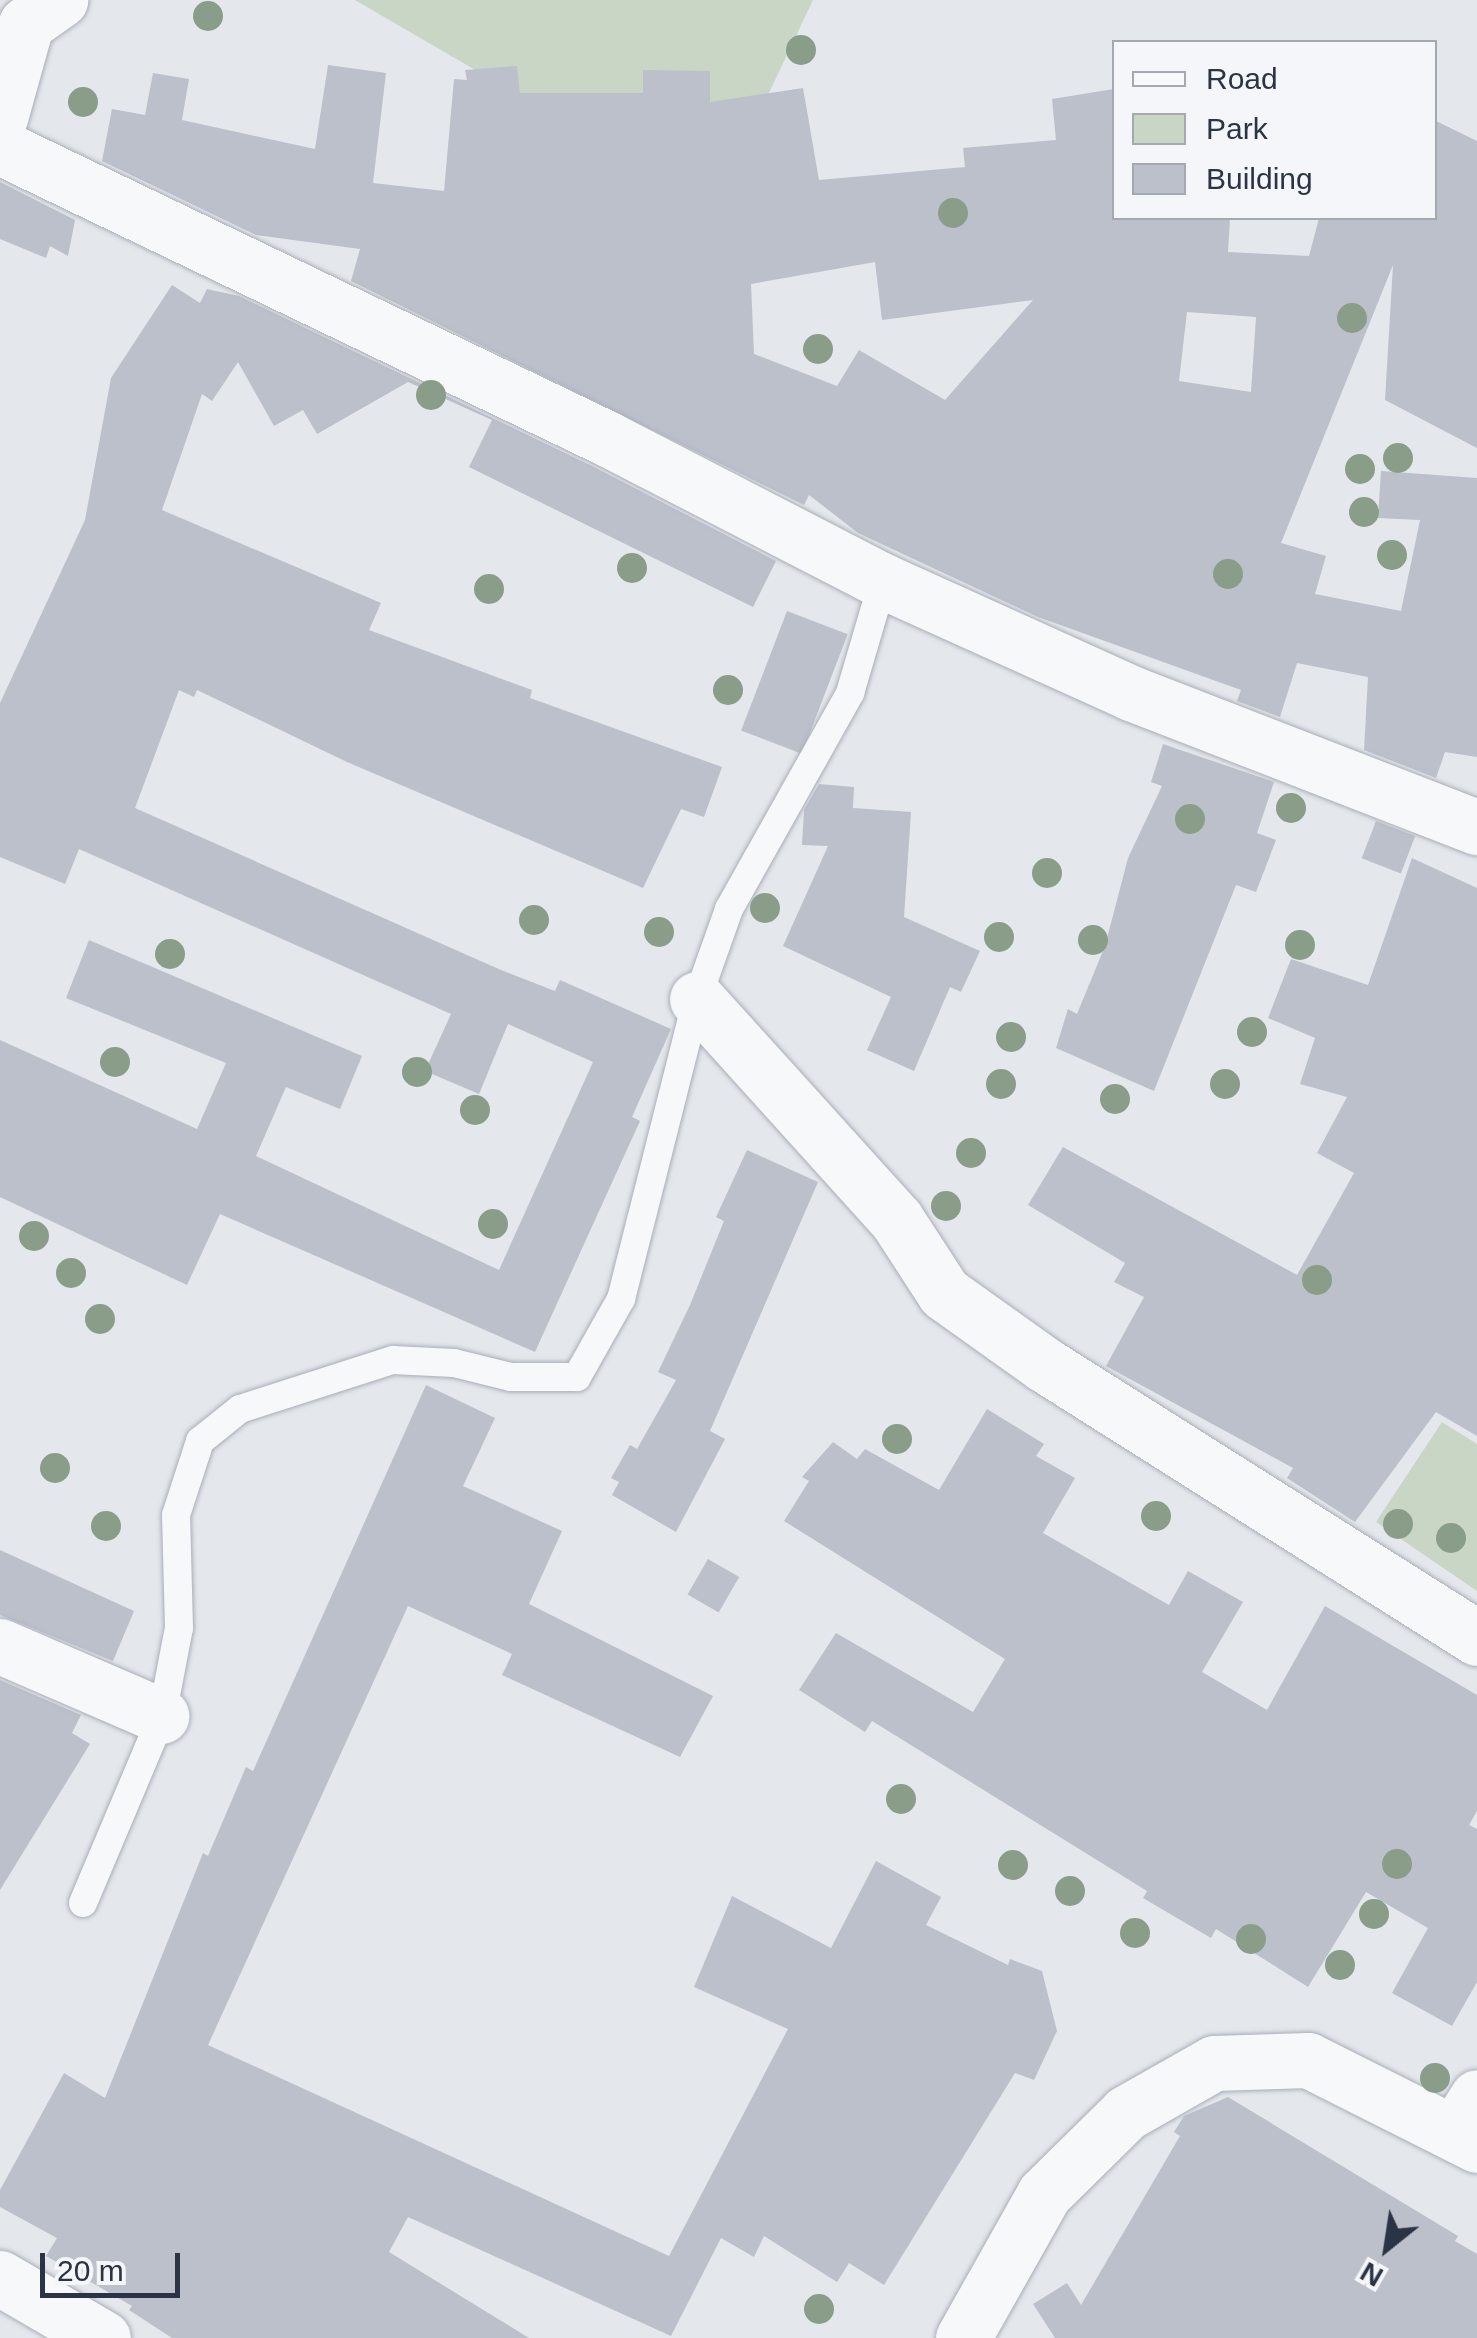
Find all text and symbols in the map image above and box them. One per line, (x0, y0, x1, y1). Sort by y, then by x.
legend (1112, 40, 1437, 220)
text: Road (1206, 62, 1278, 95)
text: Park (1206, 112, 1268, 145)
text: Building (1206, 162, 1313, 195)
north arrow (1337, 2198, 1437, 2298)
scale bar (45, 2233, 185, 2295)
text: 20 m (57, 2254, 124, 2287)
text: N (1355, 2256, 1388, 2293)

